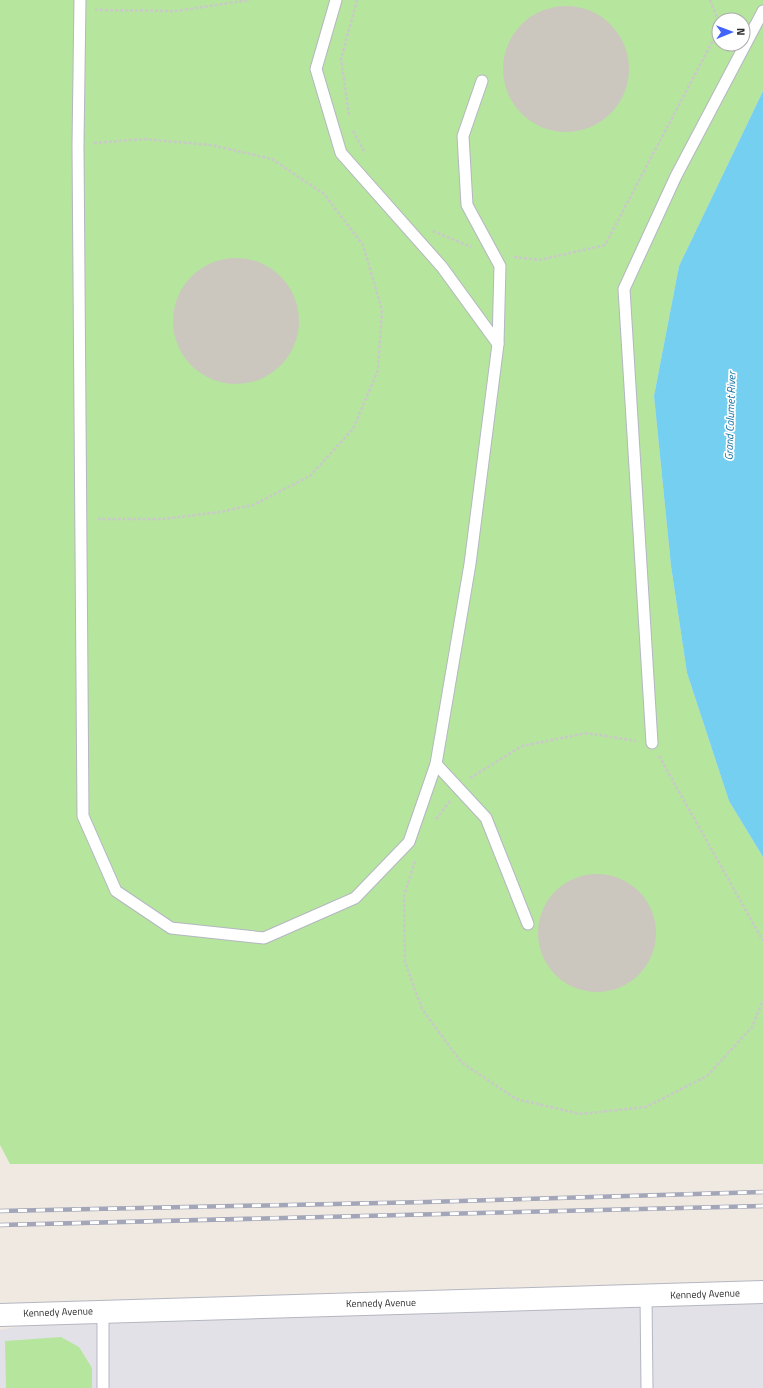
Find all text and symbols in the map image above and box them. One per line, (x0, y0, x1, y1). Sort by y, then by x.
north arrow (711, 12, 751, 52)
text: N (733, 28, 749, 36)
water label: Grand Calumet River (720, 370, 740, 461)
street label: Kennedy Avenue (670, 1285, 740, 1303)
street label: Kennedy Avenue (346, 1295, 416, 1311)
street label: Kennedy Avenue (23, 1303, 93, 1321)

